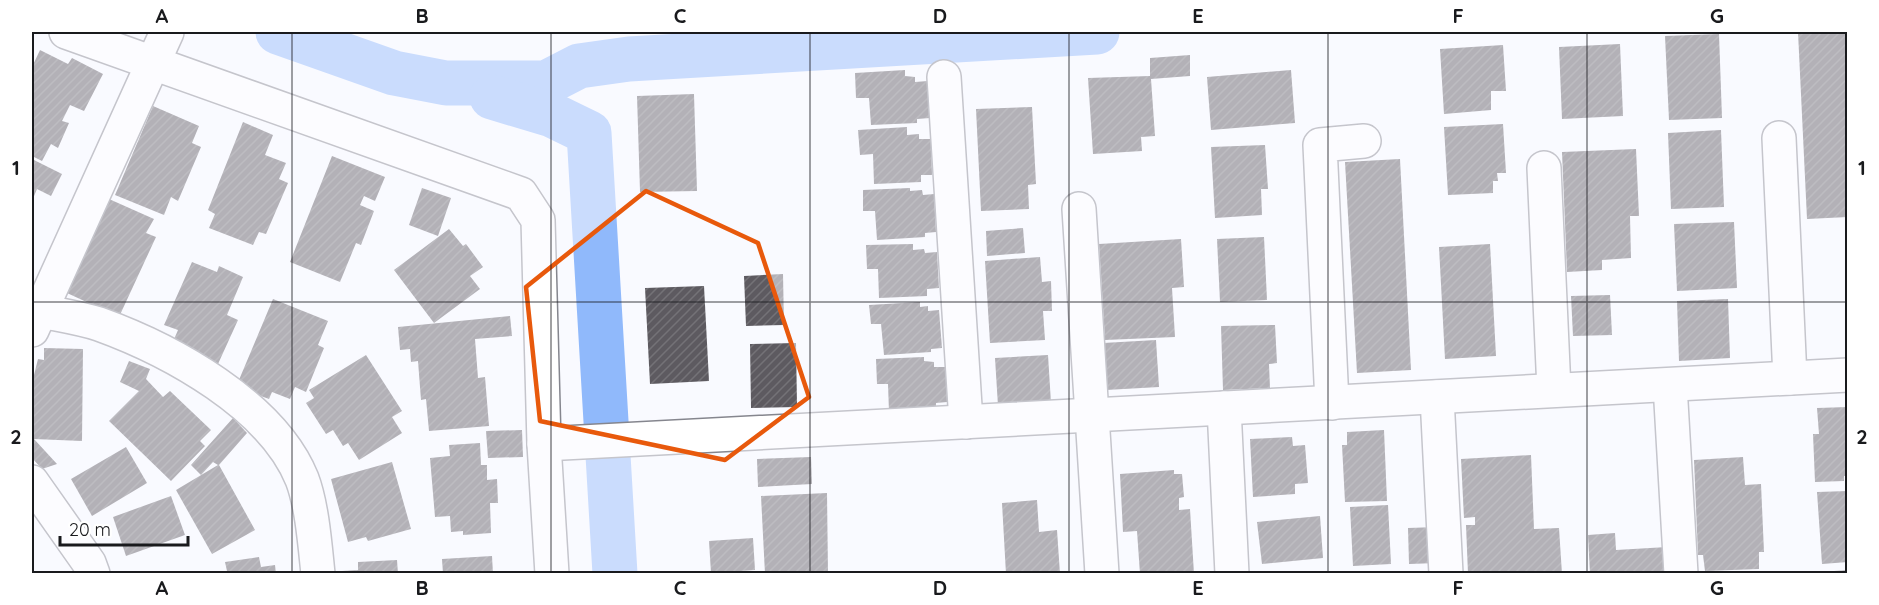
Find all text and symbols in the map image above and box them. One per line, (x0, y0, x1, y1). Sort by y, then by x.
text: A (156, 3, 169, 28)
text: B (415, 3, 429, 28)
text: C (674, 3, 687, 28)
text: D (933, 3, 947, 28)
text: E (1192, 3, 1204, 28)
text: F (1452, 3, 1464, 28)
text: G (1710, 3, 1724, 28)
text: 1 (12, 155, 20, 180)
text: 1 (1858, 155, 1866, 180)
text: 2 (10, 424, 22, 449)
text: 2 (1856, 424, 1868, 449)
scale bar (60, 509, 188, 547)
text: 20 m (69, 518, 111, 541)
text: A (156, 575, 169, 600)
text: B (415, 575, 429, 600)
text: C (674, 575, 687, 600)
text: D (933, 575, 947, 600)
text: E (1192, 575, 1204, 600)
text: F (1452, 575, 1464, 600)
text: G (1710, 575, 1724, 600)

